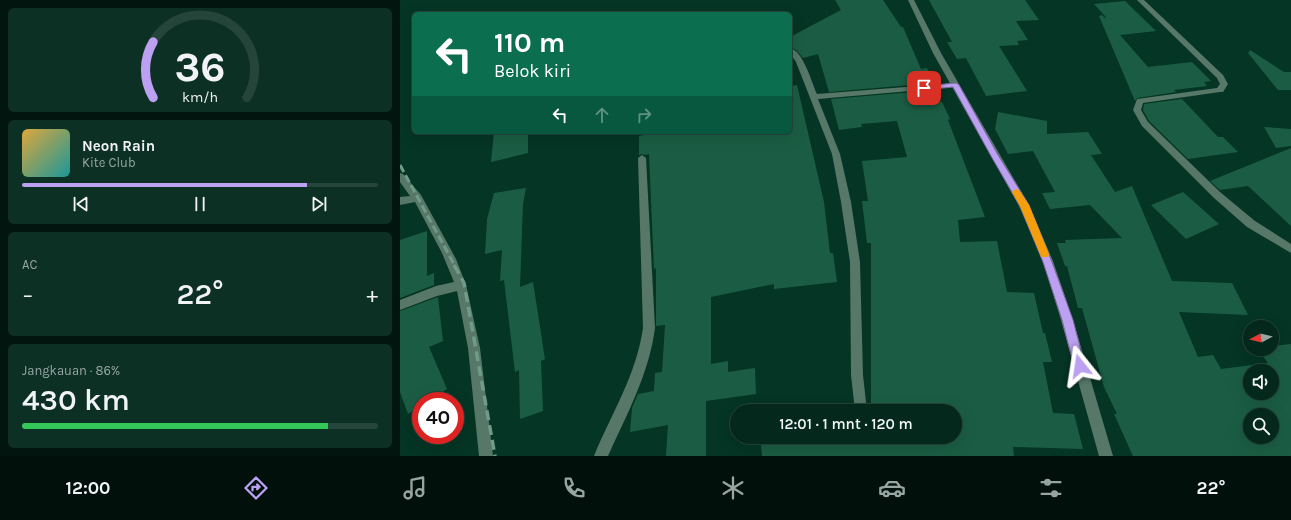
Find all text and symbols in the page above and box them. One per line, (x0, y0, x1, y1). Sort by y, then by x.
text: 110 m (494, 26, 565, 59)
icon: left (428, 28, 480, 80)
text: 36 (174, 43, 226, 91)
text: Belok kiri (494, 60, 571, 82)
pin (907, 71, 941, 105)
icon: arrive (913, 77, 935, 99)
text: km/h (182, 89, 218, 106)
icon: left (549, 104, 571, 126)
icon: ahead (591, 104, 613, 126)
icon: right (633, 104, 655, 126)
text: Neon Rain (82, 137, 155, 155)
text: Kite Club (82, 155, 136, 170)
icon: previous (70, 193, 92, 215)
icon: pause (189, 193, 211, 215)
icon: next (308, 193, 330, 215)
text: AC (22, 257, 37, 272)
text: 22° (176, 276, 224, 312)
text: − (22, 282, 34, 308)
text: + (366, 282, 378, 308)
north arrow (1243, 320, 1279, 356)
map controls (1243, 320, 1279, 444)
position arrow (1059, 345, 1101, 387)
text: Jangkauan · 86% (22, 363, 120, 378)
button: sound (1243, 364, 1279, 400)
text: 430 km (22, 382, 130, 418)
speed limit sign: 40 (412, 392, 464, 444)
button: search (1243, 408, 1279, 444)
text: 12:01 · 1 mnt · 120 m (779, 415, 913, 433)
icon: directions (242, 474, 270, 502)
icon: music (401, 474, 429, 502)
icon: phone (560, 474, 588, 502)
icon: climate (719, 474, 747, 502)
icon: car (878, 474, 906, 502)
icon: filters (1037, 474, 1065, 502)
text: 12:00 (66, 477, 111, 499)
text: 22° (1197, 477, 1225, 499)

